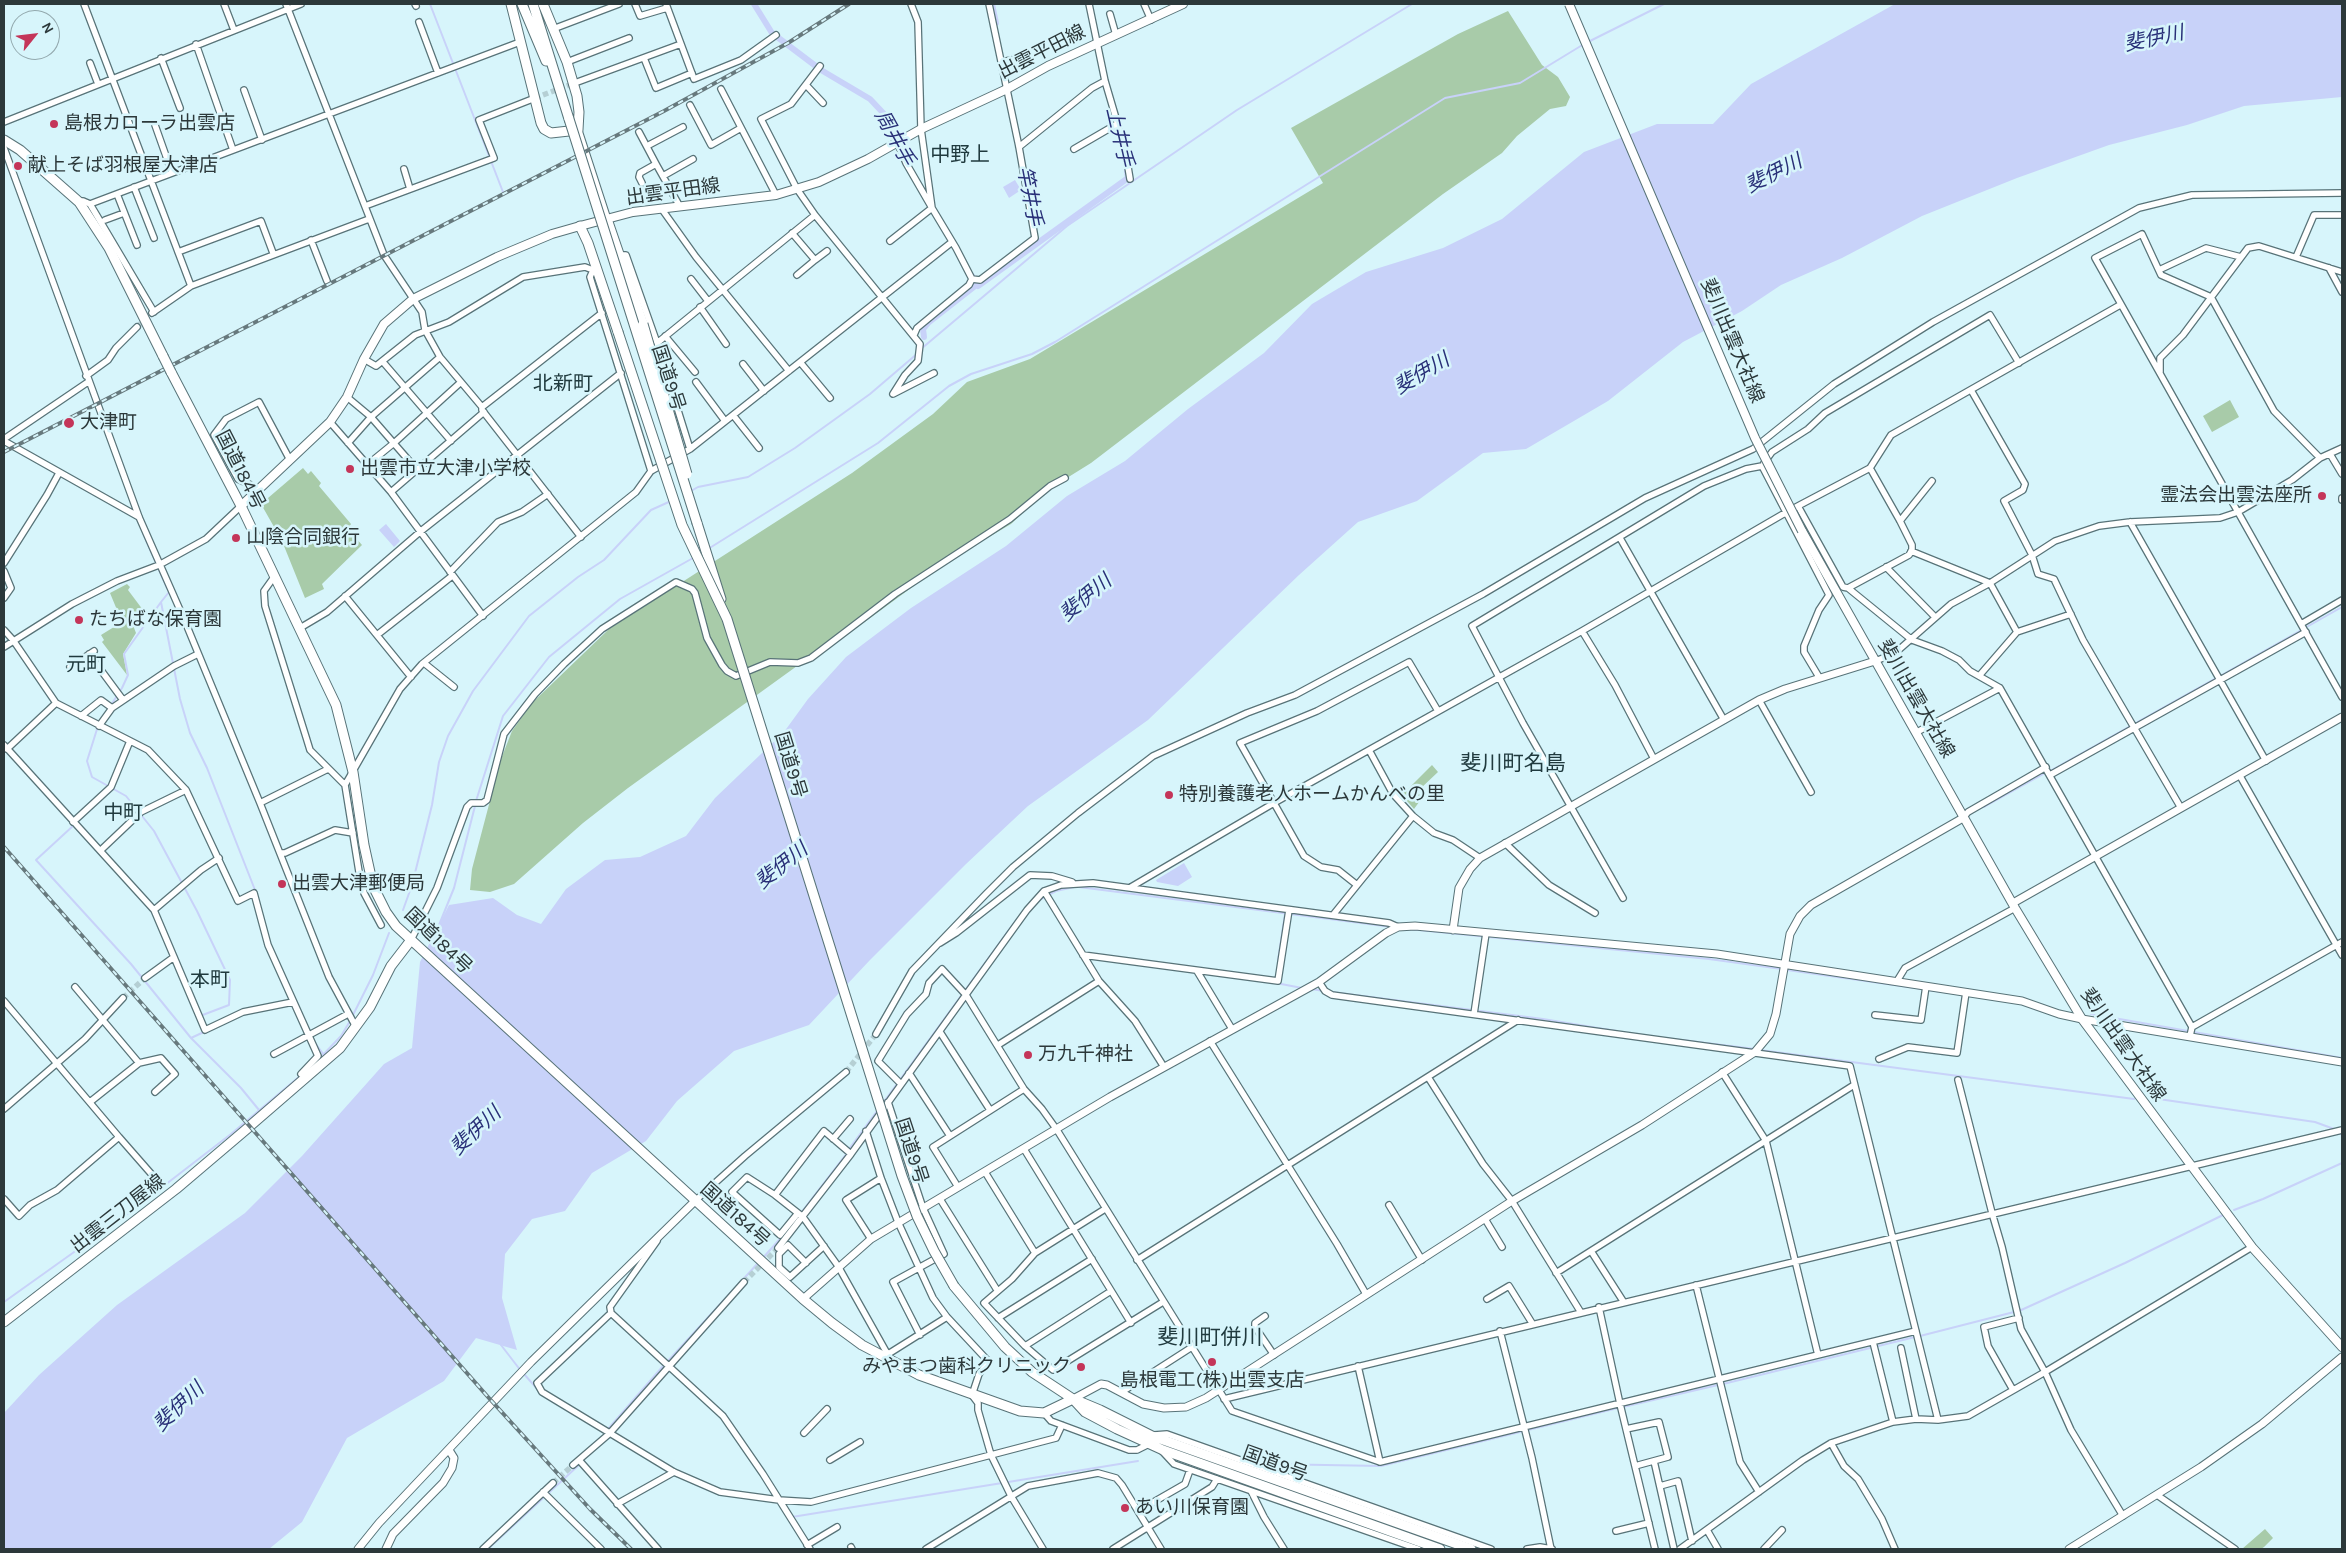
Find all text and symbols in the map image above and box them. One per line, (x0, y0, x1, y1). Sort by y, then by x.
north arrow (10, 10, 60, 60)
text: N (38, 19, 58, 36)
street label: 出雲平田線 (995, 20, 1089, 84)
water label: 斐伊川 (2122, 21, 2186, 57)
water label: 上井手 (1101, 105, 1137, 169)
water label: 周井手 (869, 106, 919, 170)
place label: 島根カローラ出雲店 (64, 113, 235, 135)
marker: 島根カローラ出雲店 (48, 118, 60, 130)
district label: 中野上 (930, 143, 990, 167)
water label: 斐伊川 (1742, 150, 1806, 198)
place label: 献上そば羽根屋大津店 (28, 155, 218, 177)
marker: 献上そば羽根屋大津店 (12, 160, 24, 172)
water label: 竿井手 (1011, 164, 1047, 228)
street label: 出雲平田線 (624, 174, 722, 210)
street label: 斐川出雲大社線 (1696, 275, 1768, 407)
street label: 国道9号 (647, 342, 689, 414)
water label: 斐伊川 (1390, 348, 1454, 400)
district label: 北新町 (533, 372, 593, 396)
place label: 大津町 (80, 412, 137, 434)
marker: 大津町 (62, 416, 76, 430)
street label: 国道184号 (210, 427, 270, 513)
place label: 出雲市立大津小学校 (360, 458, 531, 480)
marker: 出雲市立大津小学校 (344, 463, 356, 475)
place label: 霊法会出雲法座所 (2160, 485, 2312, 507)
marker: 霊法会出雲法座所 (2316, 490, 2328, 502)
place label: 山陰合同銀行 (246, 527, 360, 549)
marker: 山陰合同銀行 (230, 532, 242, 544)
water label: 斐伊川 (1055, 570, 1117, 626)
place label: たちばな保育園 (89, 609, 222, 631)
marker: たちばな保育園 (73, 614, 85, 626)
street label: 斐川出雲大社線 (1873, 636, 1959, 762)
district label: 元町 (66, 653, 106, 677)
street label: 国道9号 (769, 729, 811, 801)
district label: 斐川町名島 (1461, 751, 1565, 777)
place label: 特別養護老人ホームかんべの里 (1179, 784, 1445, 806)
marker: 特別養護老人ホームかんべの里 (1163, 789, 1175, 801)
district label: 中町 (103, 801, 143, 825)
water label: 斐伊川 (751, 838, 813, 894)
place label: 出雲大津郵便局 (292, 873, 425, 895)
marker: 出雲大津郵便局 (276, 878, 288, 890)
street label: 国道184号 (399, 903, 477, 979)
district label: 本町 (190, 968, 230, 992)
street label: 斐川出雲大社線 (2076, 984, 2170, 1106)
place label: 万九千神社 (1038, 1044, 1133, 1066)
marker: 万九千神社 (1022, 1049, 1034, 1061)
water label: 斐伊川 (446, 1102, 506, 1160)
street label: 国道9号 (890, 1115, 932, 1187)
street label: 出雲三刀屋線 (66, 1170, 170, 1258)
street label: 国道184号 (696, 1178, 774, 1252)
district label: 斐川町併川 (1158, 1325, 1262, 1351)
place label: みやまつ歯科クリニック (862, 1356, 1071, 1378)
marker: 島根電工(株)出雲支店 (1206, 1356, 1218, 1368)
marker: みやまつ歯科クリニック (1075, 1361, 1087, 1373)
place label: 島根電工(株)出雲支店 (1120, 1370, 1304, 1392)
water label: 斐伊川 (149, 1378, 209, 1436)
street label: 国道9号 (1239, 1442, 1311, 1486)
place label: あい川保育園 (1135, 1497, 1249, 1519)
marker: あい川保育園 (1119, 1502, 1131, 1514)

